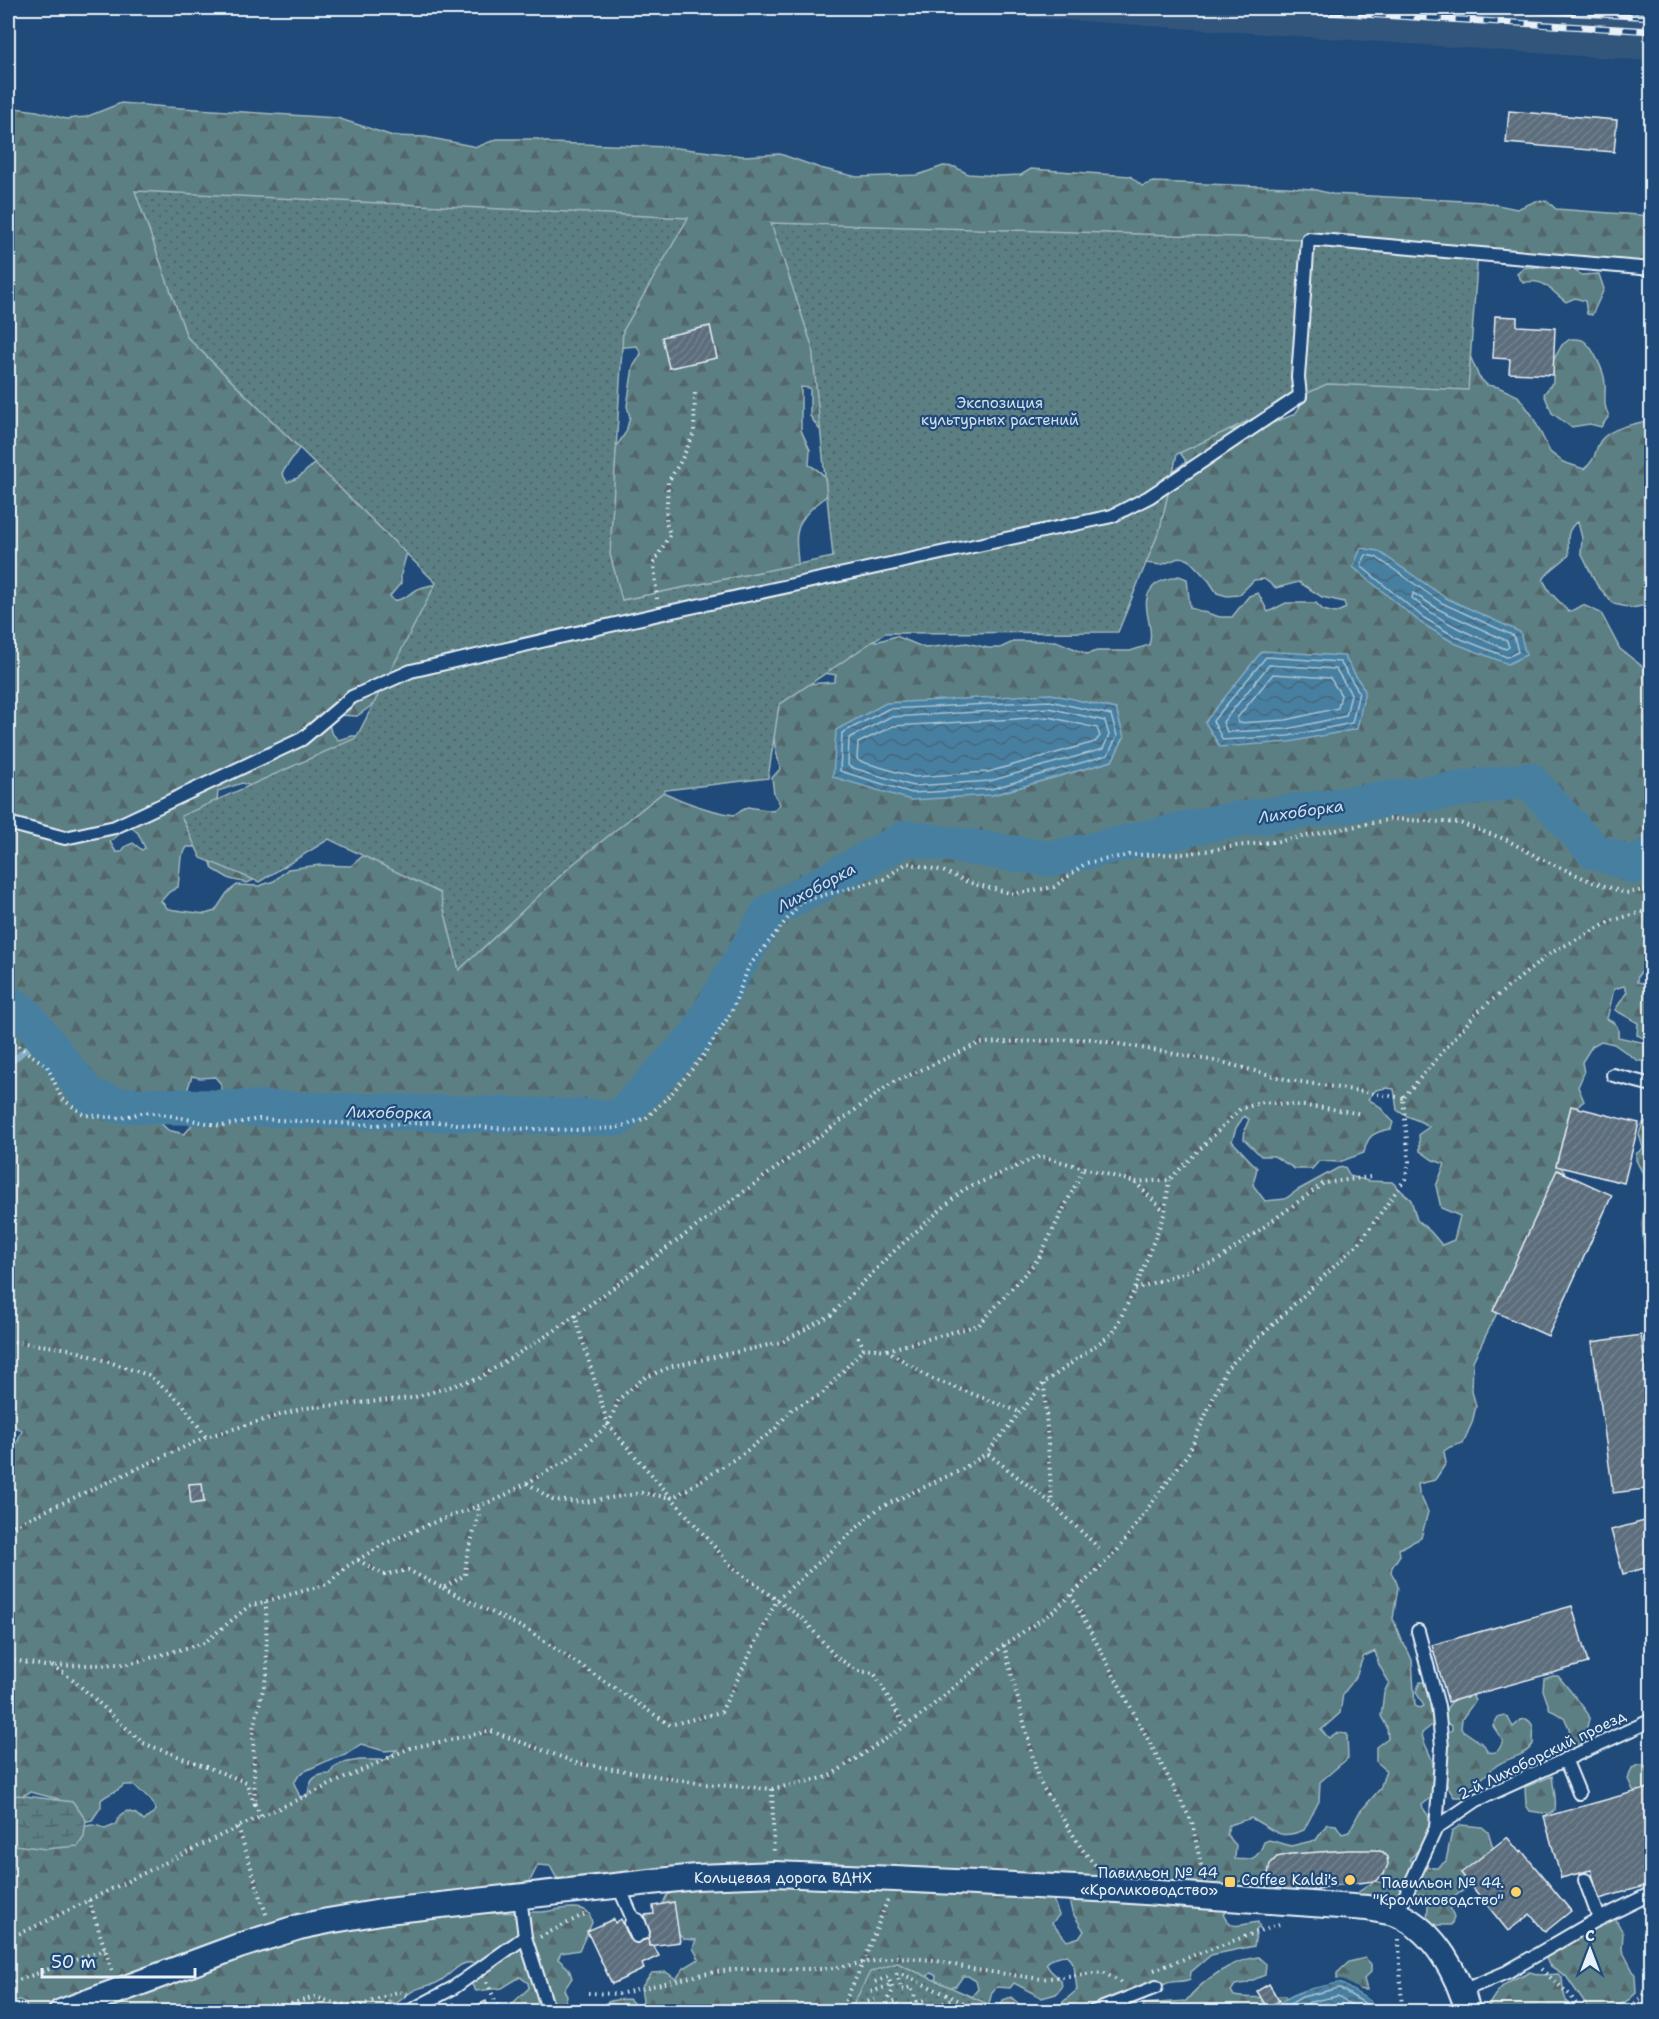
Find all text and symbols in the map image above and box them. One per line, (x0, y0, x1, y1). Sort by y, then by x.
park label: Экспозиция культурных растений (921, 393, 1079, 430)
water label: Лихоборка (1256, 795, 1345, 828)
water label: Лихоборка (772, 858, 859, 917)
water label: Лихоборка (345, 1101, 432, 1124)
street label: 2-й Лихоборский проезд (1455, 1705, 1630, 1804)
place label: Павильон № 44 «Кролиководство» (1080, 1863, 1218, 1900)
street label: Кольцевая дорога ВДНХ (694, 1868, 872, 1888)
place label: Coffee Kaldi's (1241, 1870, 1338, 1890)
marker: Coffee Kaldi's (1343, 1873, 1357, 1887)
place label: Павильон № 44. "Кролиководство" (1373, 1873, 1504, 1910)
marker: Павильон № 44 «Кролиководство» (1223, 1875, 1237, 1889)
marker: Павильон № 44. "Кролиководство" (1509, 1885, 1523, 1899)
north arrow (1560, 1920, 1620, 1980)
text: С (1585, 1925, 1595, 1946)
scale bar (42, 1941, 195, 1979)
text: 50 m (51, 1950, 96, 1974)

